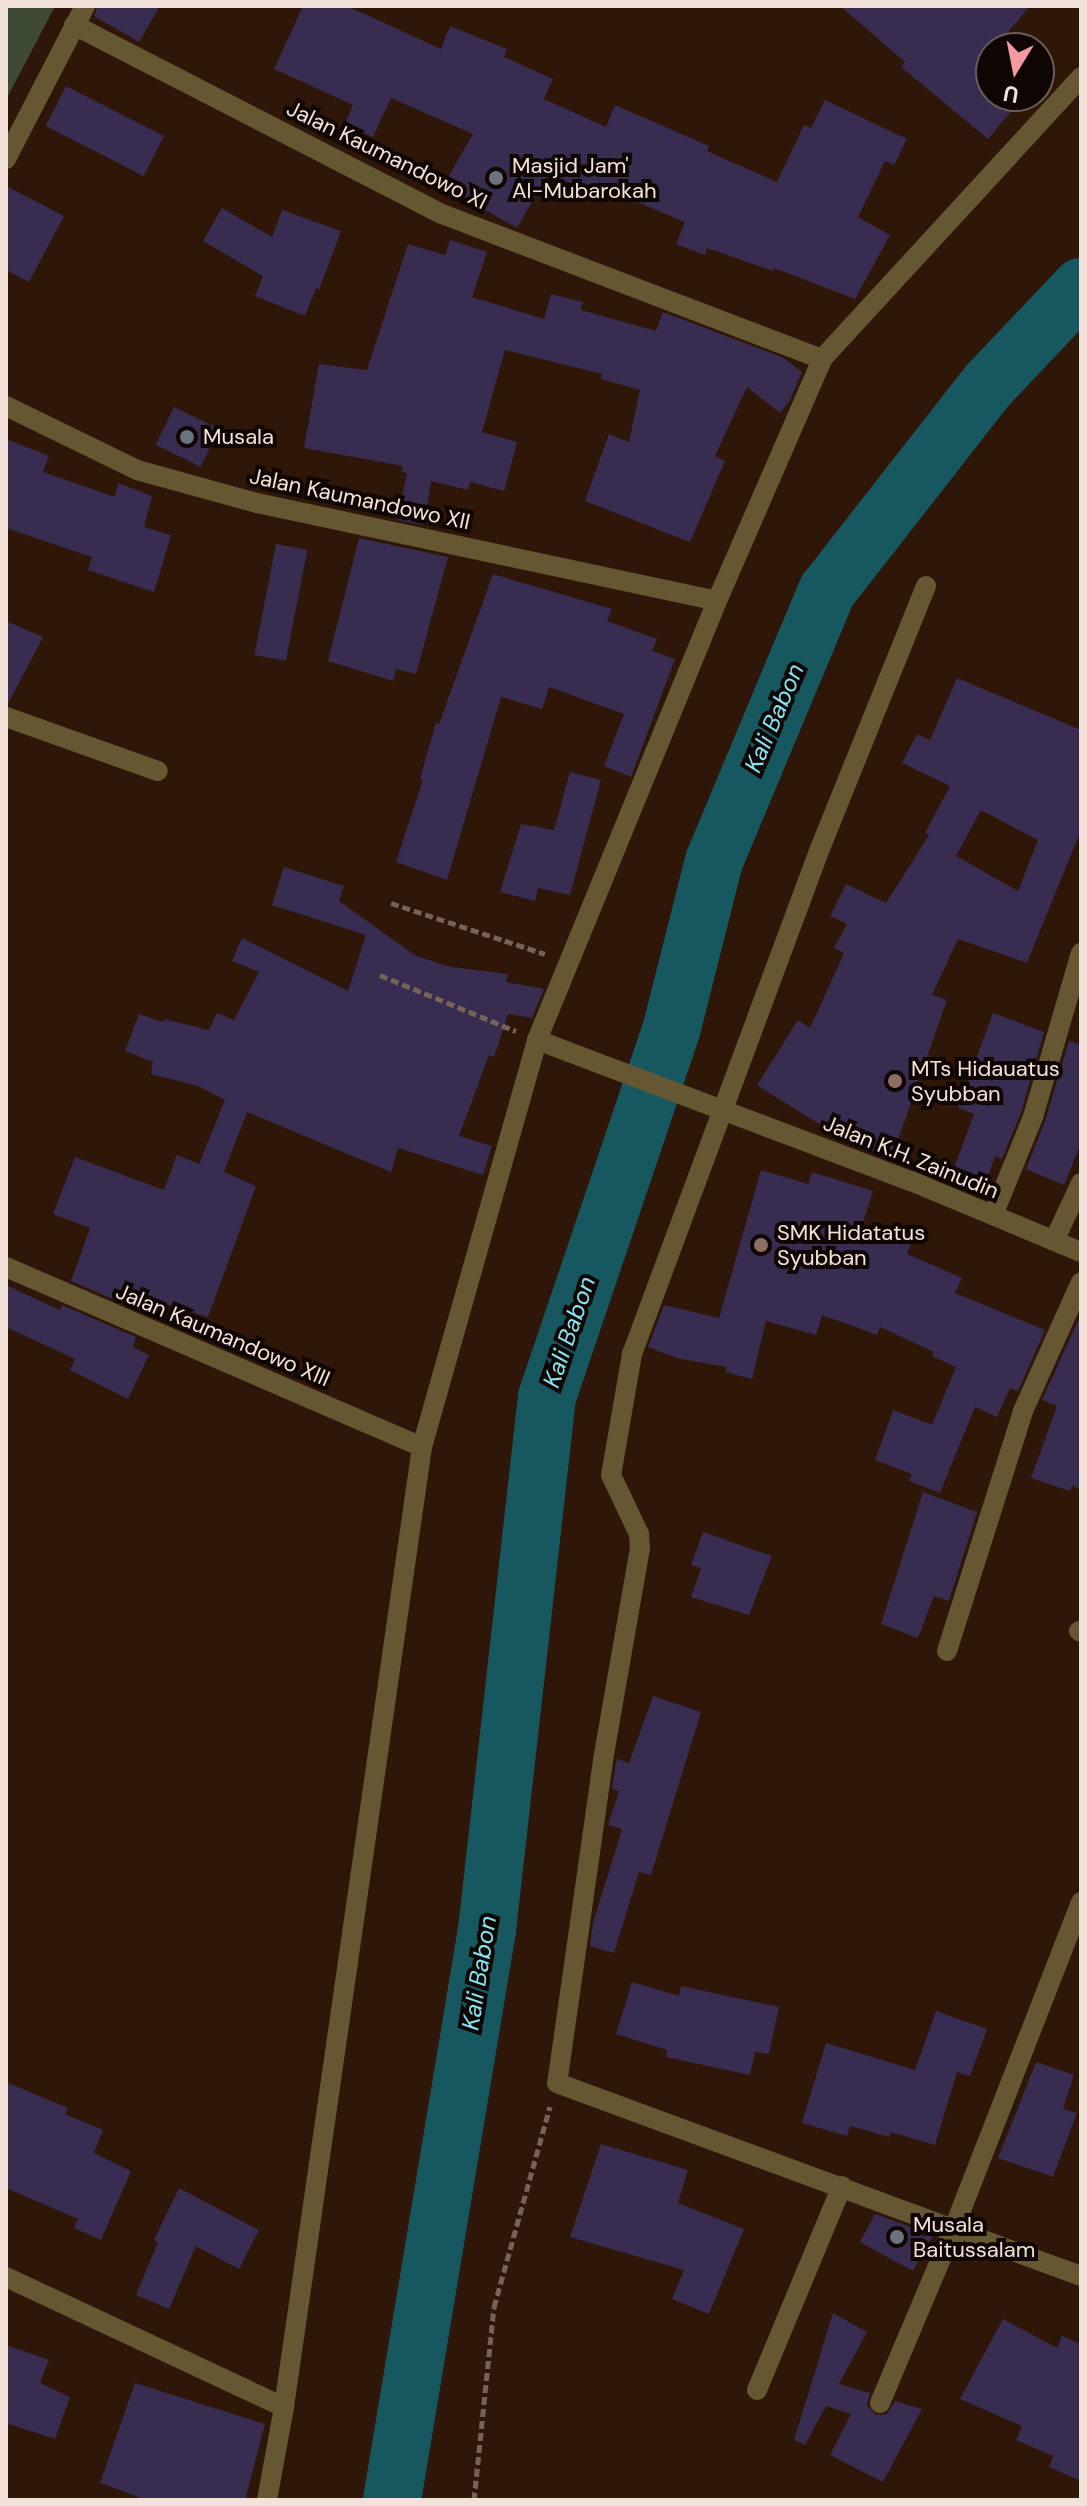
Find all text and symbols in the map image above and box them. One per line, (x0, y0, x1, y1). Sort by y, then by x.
north arrow (975, 32, 1055, 112)
text: U (1001, 79, 1021, 110)
street label: Jalan Kaumandowo XI (283, 95, 491, 215)
place label: Masjid Jam' Al-Mubarokah (512, 152, 657, 204)
marker: Masjid Jam' Al-Mubarokah (487, 169, 505, 187)
place label: Musala (203, 424, 274, 450)
marker: Musala (178, 428, 196, 446)
street label: Jalan Kaumandowo XII (247, 463, 473, 535)
water label: Kali Babon (738, 659, 810, 777)
place label: MTs Hidauatus Syubban (911, 1055, 1060, 1106)
marker: MTs Hidauatus Syubban (886, 1072, 904, 1090)
street label: Jalan K.H. Zainudin (819, 1110, 1003, 1204)
place label: SMK Hidatatus Syubban (777, 1219, 925, 1270)
marker: SMK Hidatatus Syubban (752, 1236, 770, 1254)
water label: Kali Babon (537, 1273, 601, 1391)
street label: Jalan Kaumandowo XIII (112, 1278, 334, 1392)
water label: Kali Babon (456, 1914, 502, 2032)
place label: Musala Baitussalam (913, 2211, 1035, 2262)
marker: Musala Baitussalam (888, 2228, 906, 2246)

